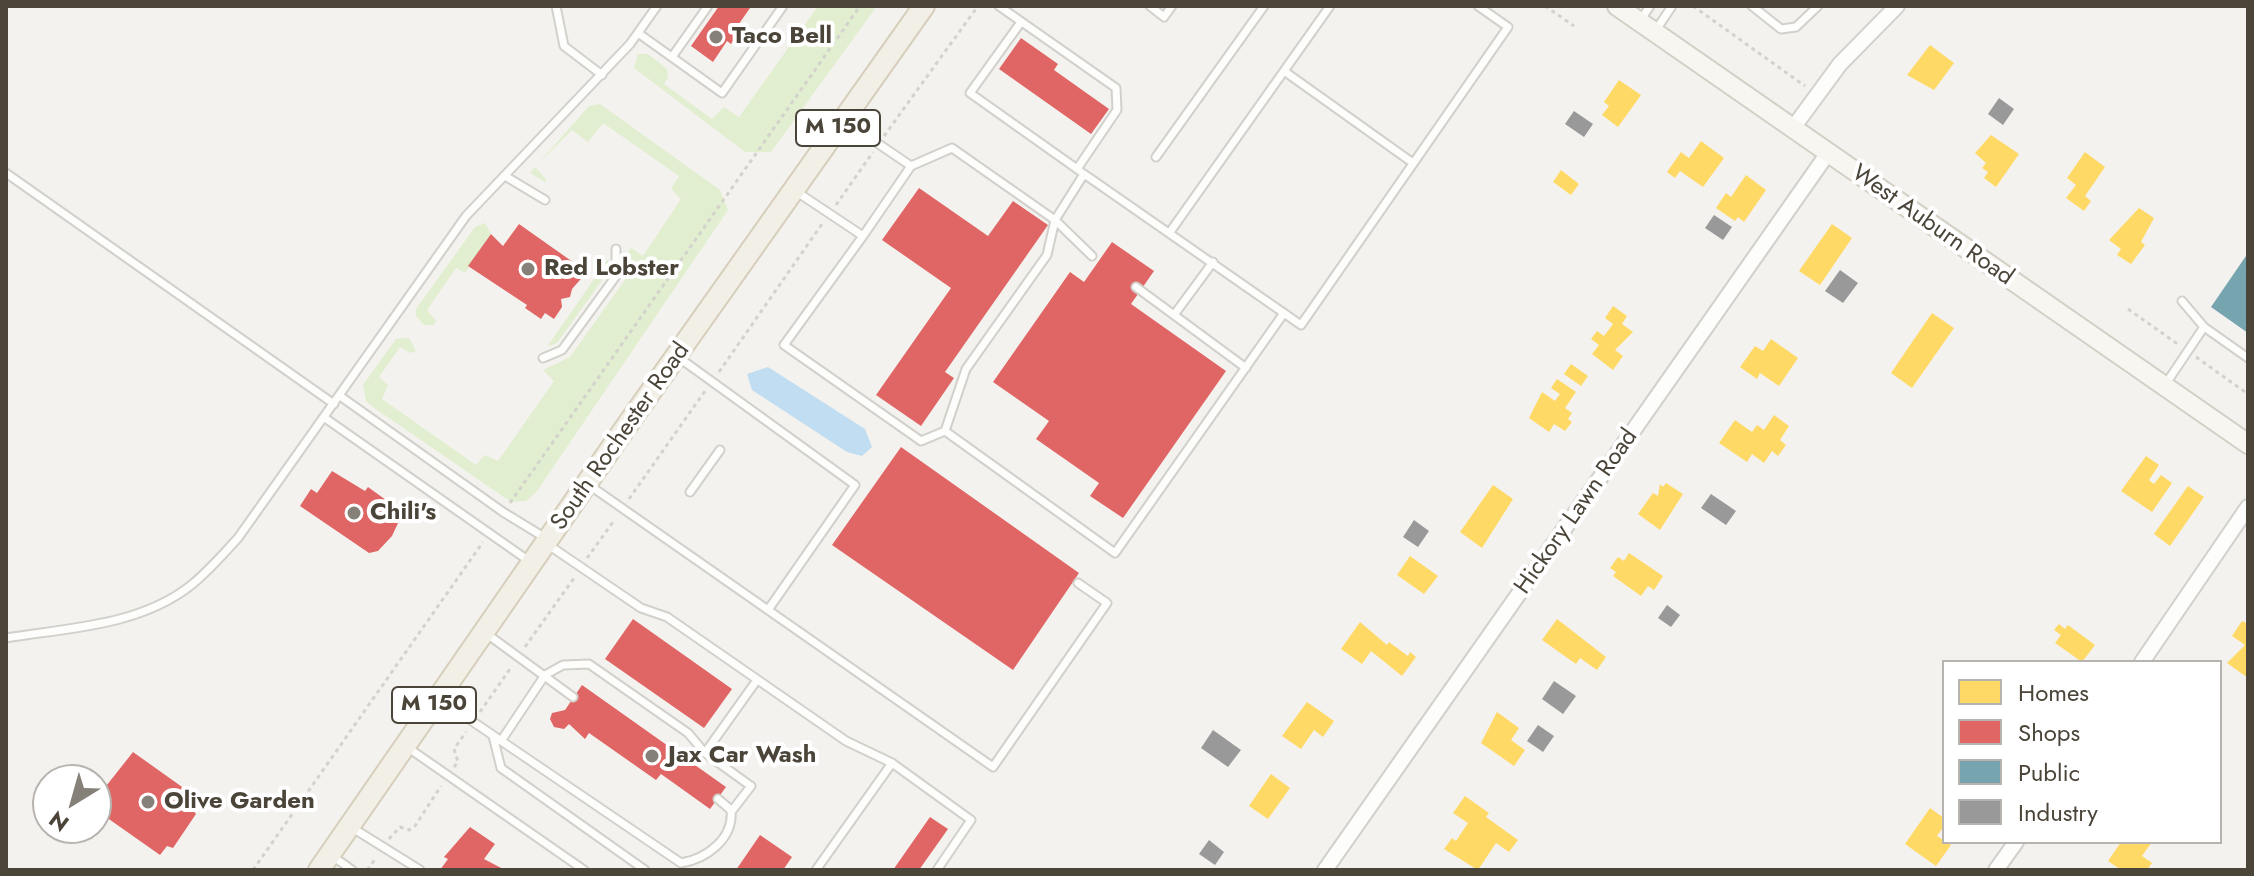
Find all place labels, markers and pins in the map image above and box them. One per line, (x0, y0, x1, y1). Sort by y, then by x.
place label: Taco Bell (732, 23, 832, 51)
marker: Taco Bell (707, 28, 725, 46)
place label: Red Lobster (544, 255, 679, 283)
marker: Red Lobster (519, 260, 537, 278)
place label: Chili's (370, 499, 436, 527)
marker: Chili's (345, 504, 363, 522)
place label: Jax Car Wash (668, 742, 816, 770)
marker: Jax Car Wash (643, 747, 661, 765)
place label: Olive Garden (164, 788, 315, 816)
marker: Olive Garden (139, 793, 157, 811)

